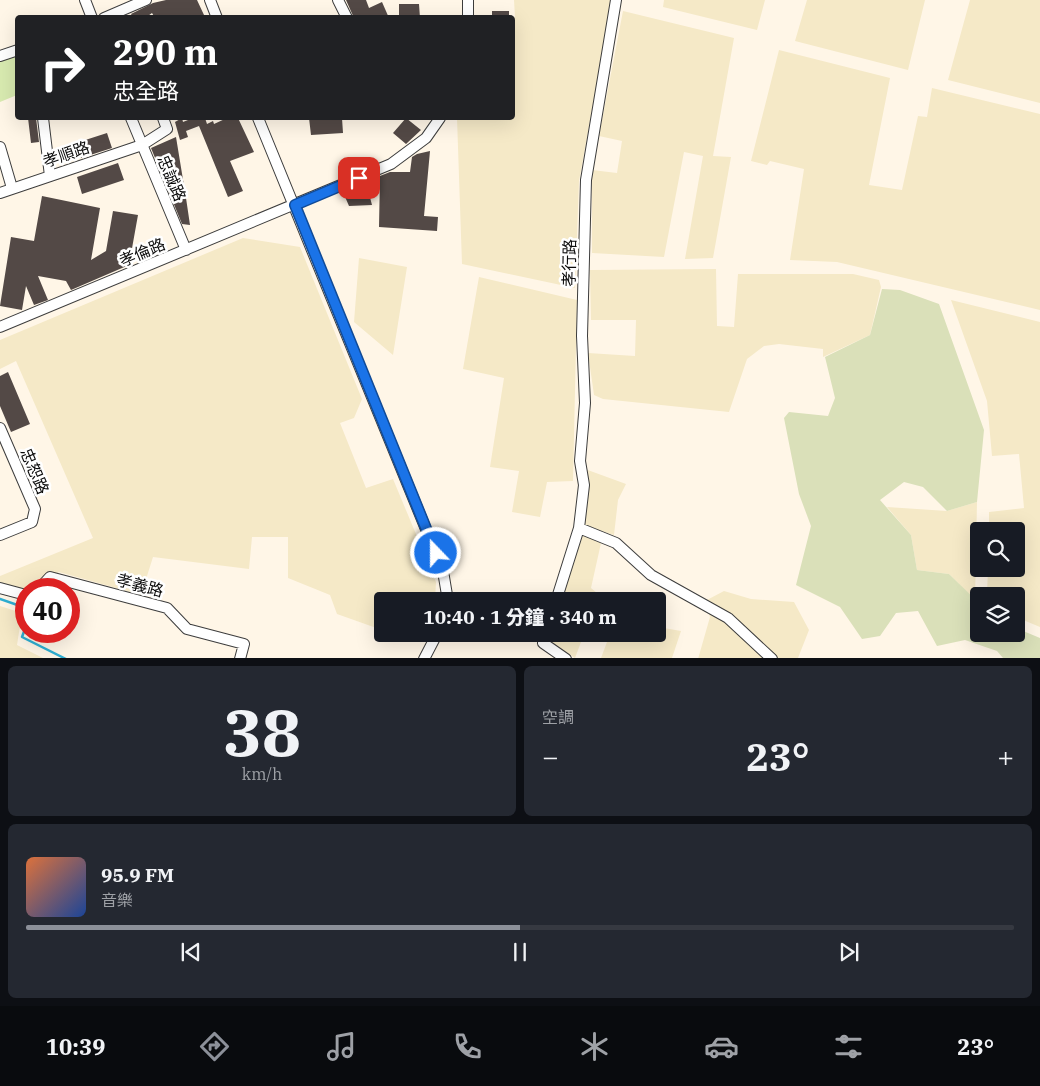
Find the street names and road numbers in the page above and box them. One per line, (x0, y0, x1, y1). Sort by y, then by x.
street label: 孝順路 (40, 137, 92, 171)
street label: 忠誠路 (153, 152, 191, 204)
street label: 孝倫路 (116, 233, 168, 271)
street label: 孝行路 (559, 239, 579, 287)
street label: 忠恕路 (16, 445, 54, 497)
street label: 孝義路 (114, 569, 166, 601)

